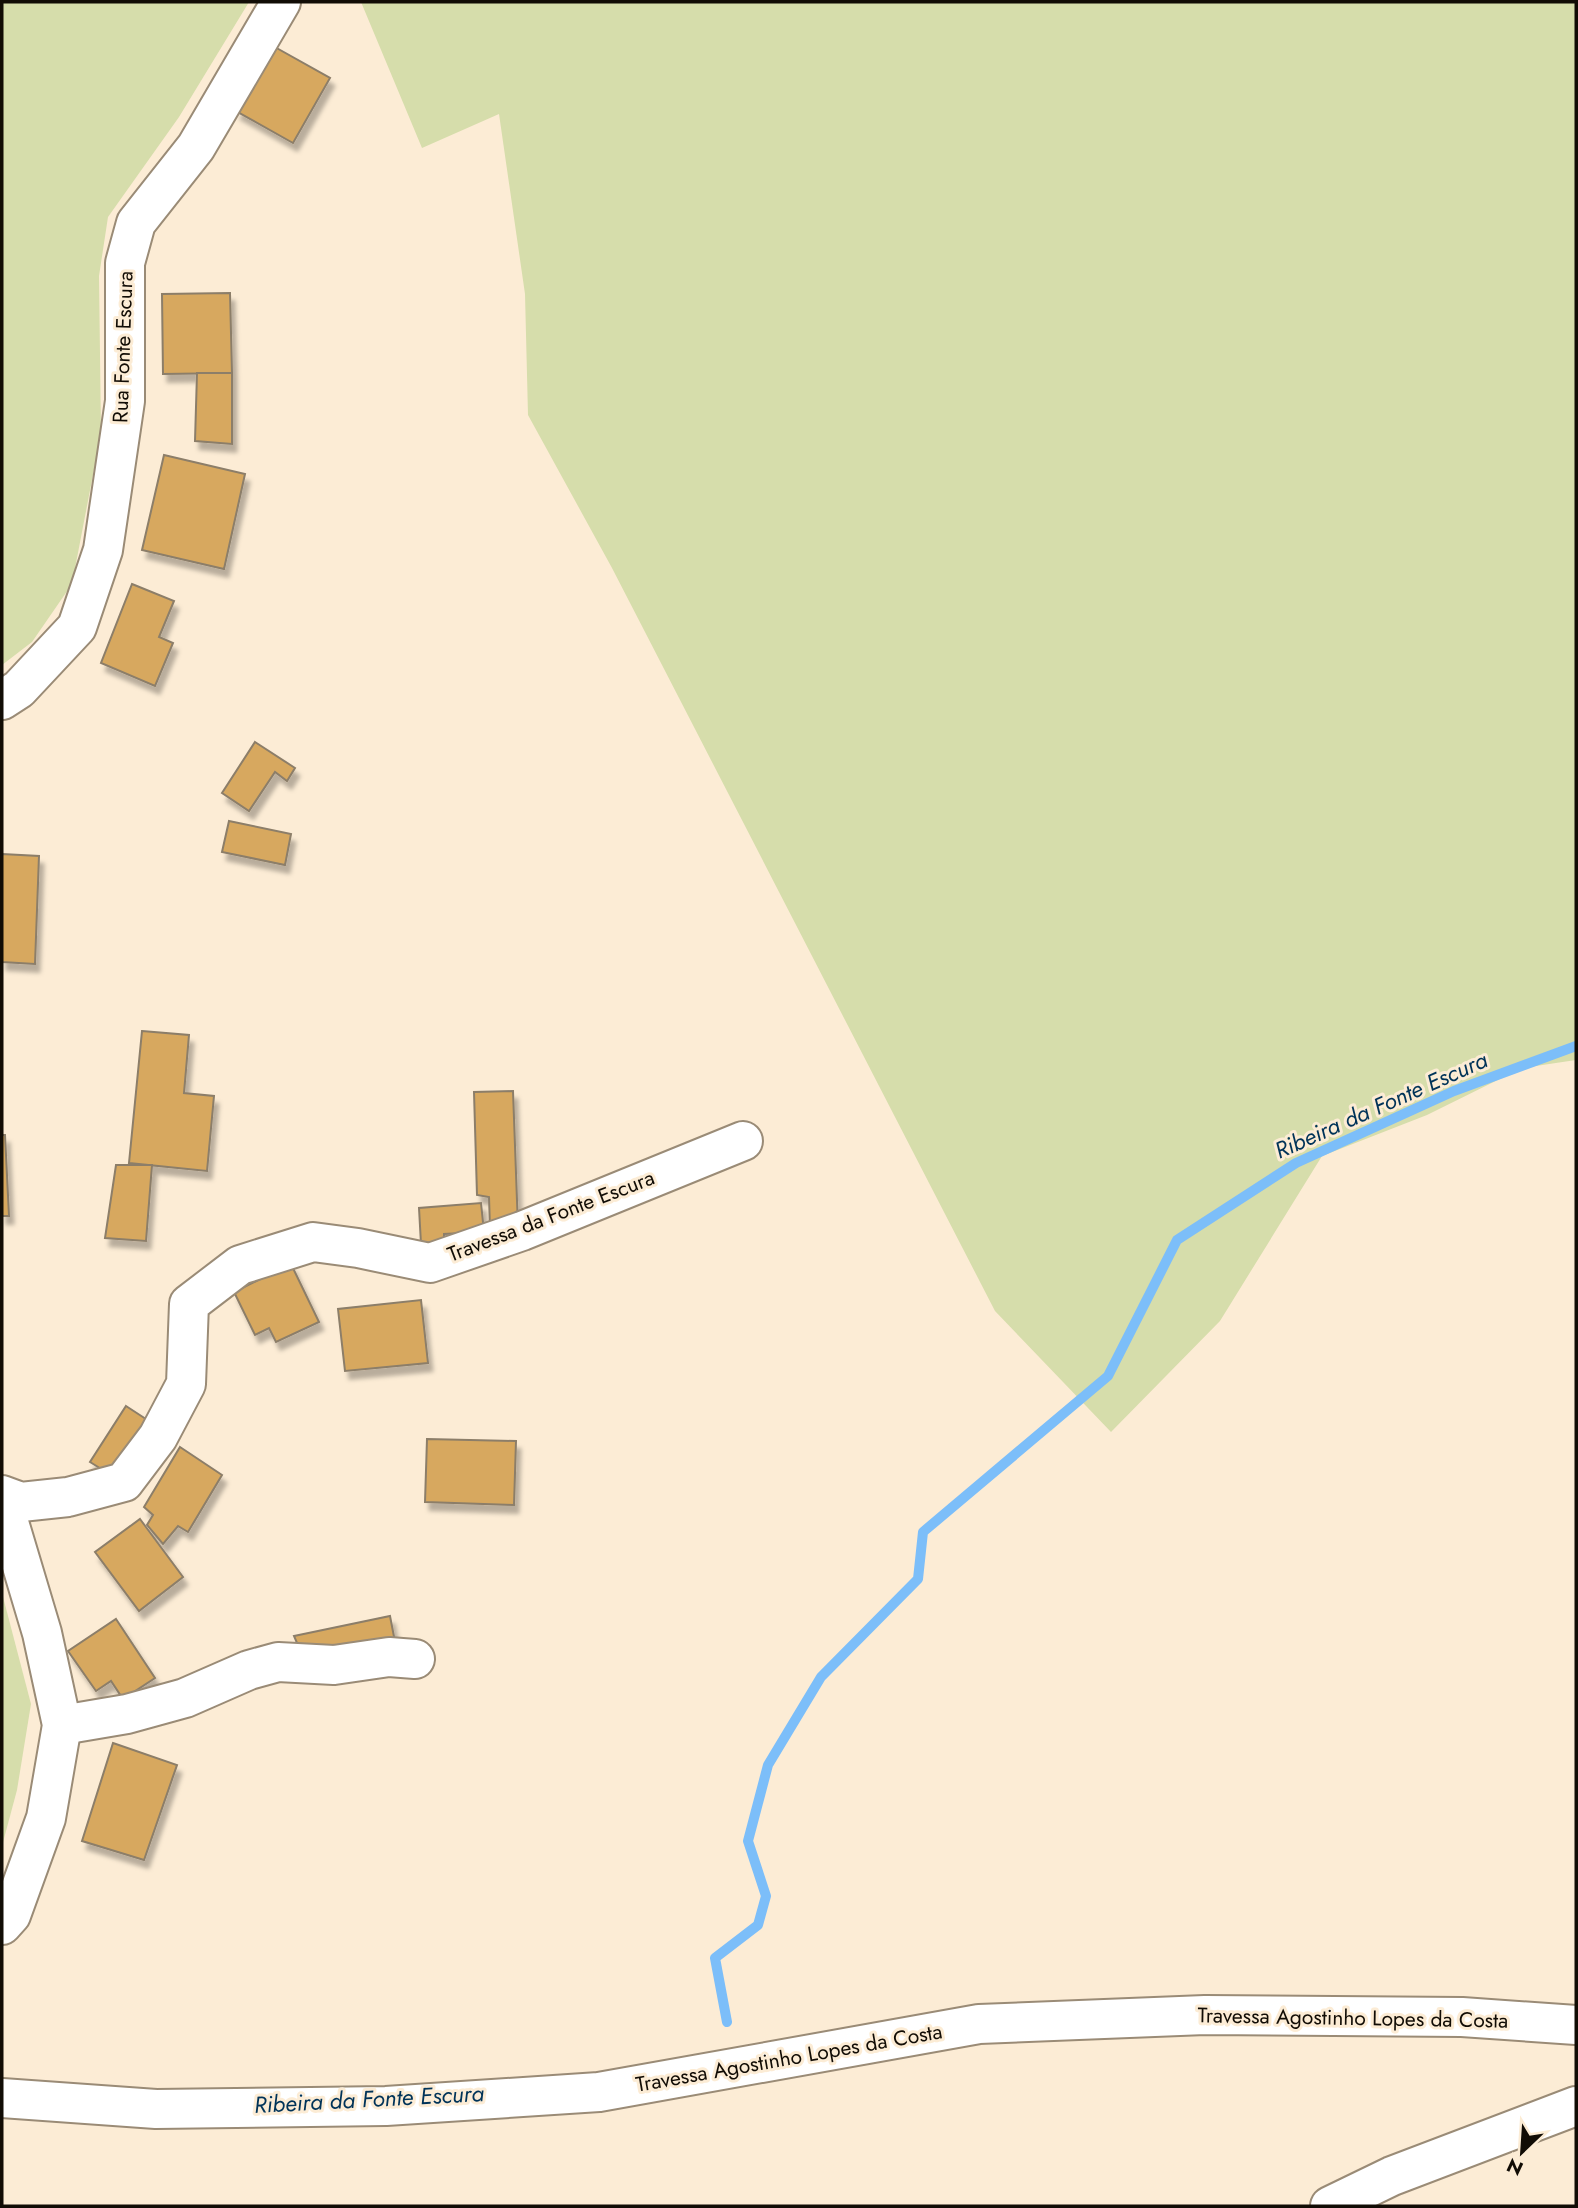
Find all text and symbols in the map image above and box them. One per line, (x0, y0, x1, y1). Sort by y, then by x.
street label: Rua Fonte Escura (105, 270, 141, 424)
water label: Ribeira da Fonte Escura (1269, 1043, 1493, 1167)
street label: Travessa da Fonte Escura (443, 1163, 659, 1269)
street label: Travessa Agostinho Lopes da Costa (1197, 2000, 1509, 2036)
street label: Travessa Agostinho Lopes da Costa (633, 2016, 945, 2100)
water label: Ribeira da Fonte Escura (253, 2076, 485, 2122)
north arrow (1487, 2117, 1557, 2187)
text: N (1502, 2152, 1528, 2182)

